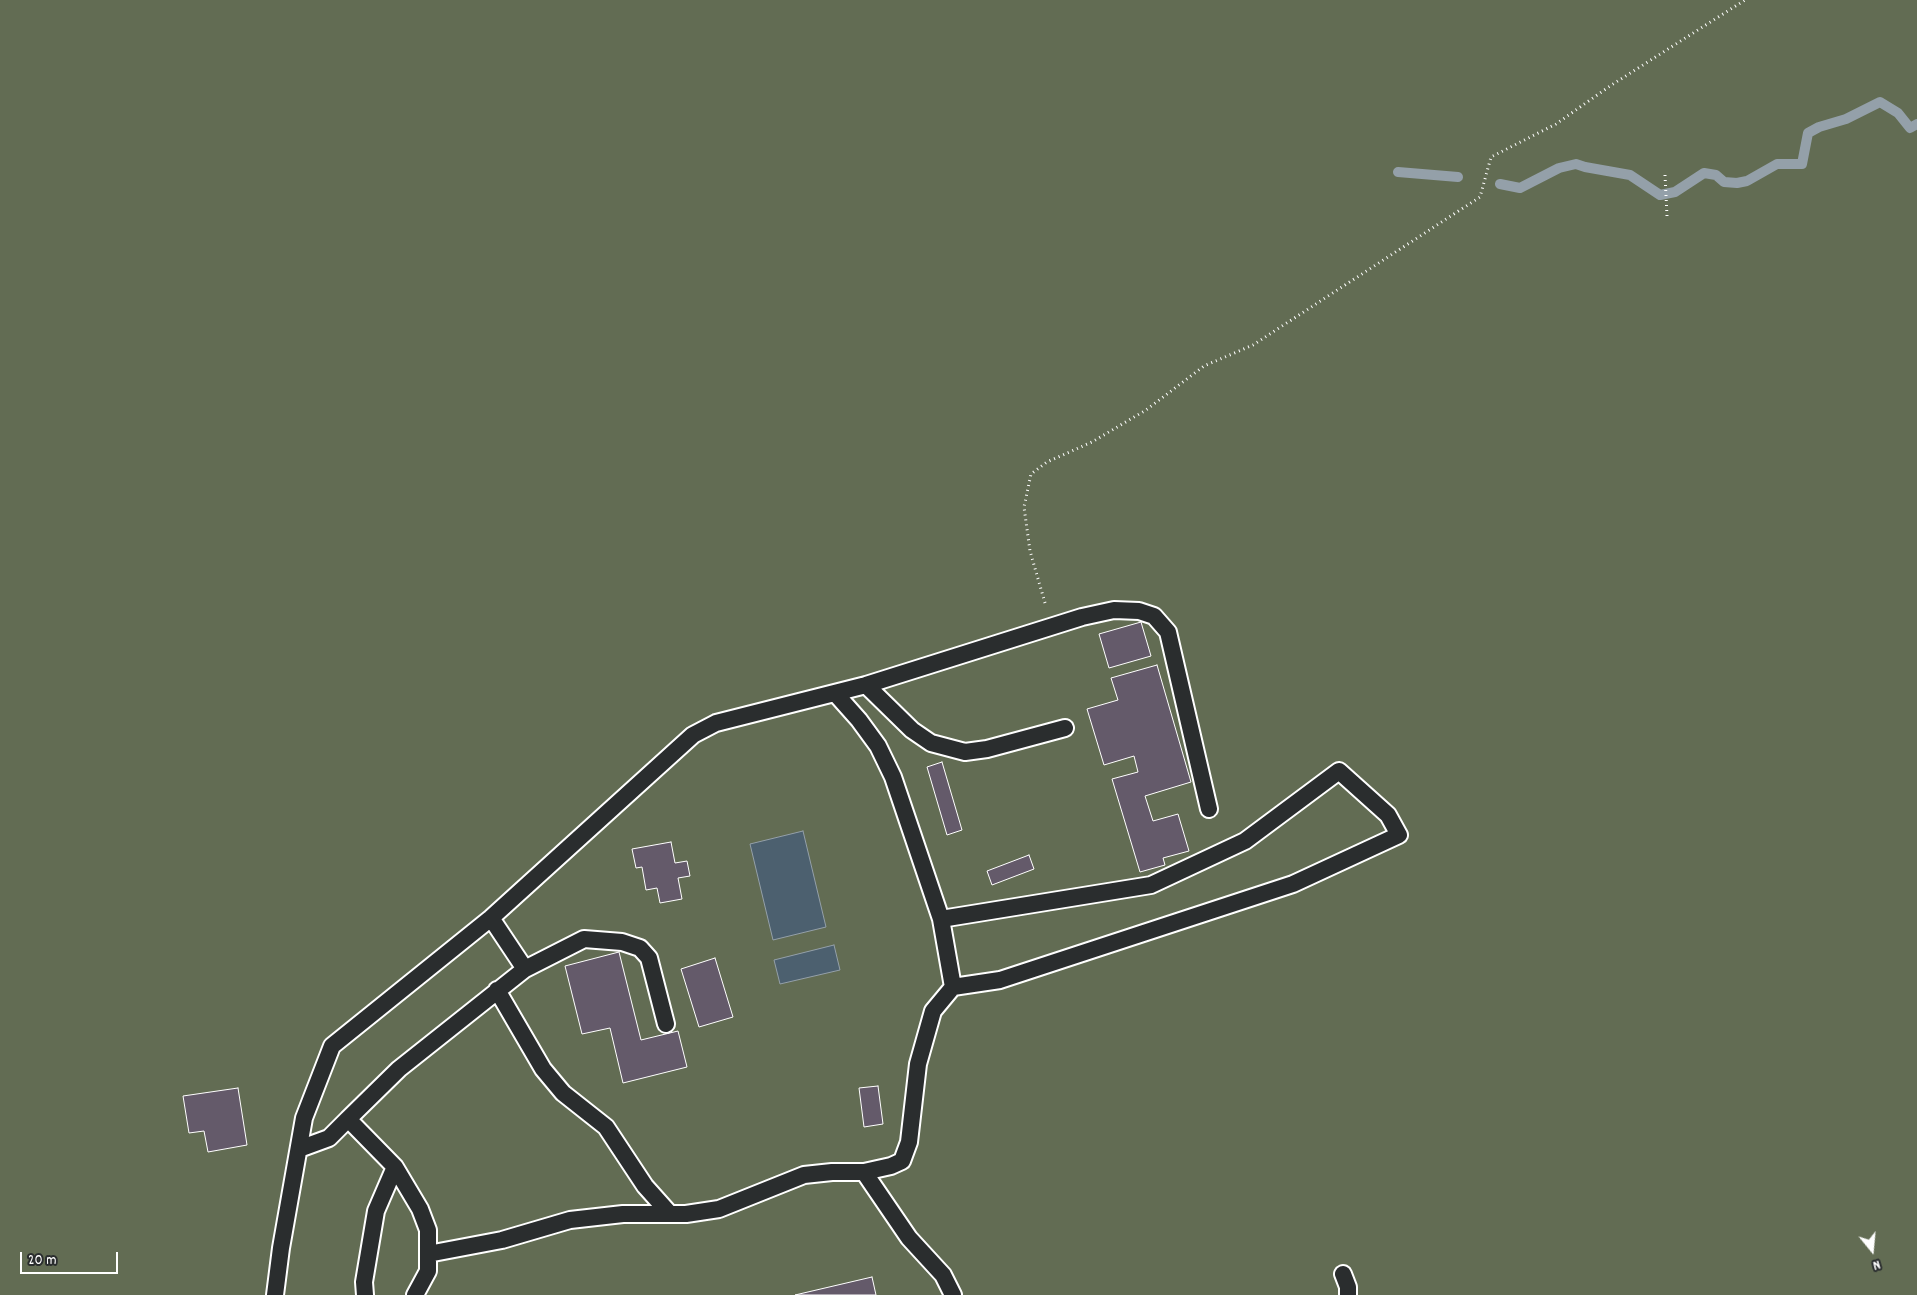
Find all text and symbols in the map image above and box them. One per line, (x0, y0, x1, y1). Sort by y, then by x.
north arrow (1847, 1225, 1897, 1275)
scale bar (22, 1242, 120, 1274)
text: 20 m (28, 1250, 56, 1272)
text: N (1870, 1254, 1883, 1275)

